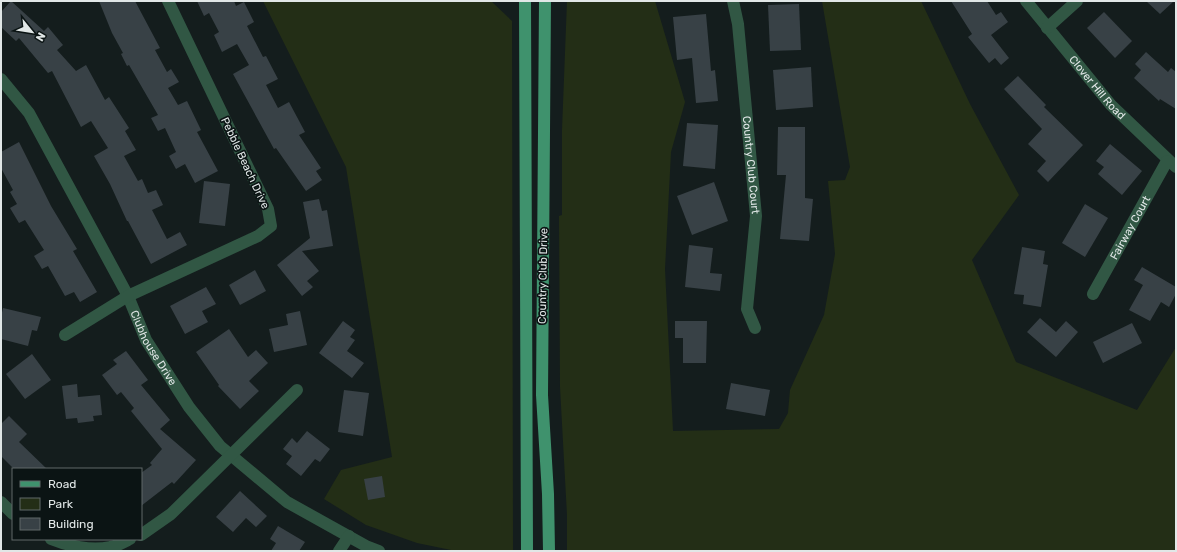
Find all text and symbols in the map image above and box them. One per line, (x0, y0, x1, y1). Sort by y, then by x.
north arrow (12, 12, 52, 52)
text: N (33, 30, 48, 43)
street label: Clover Hill Road (1067, 53, 1128, 122)
street label: Pebble Beach Drive (218, 115, 272, 211)
street label: Country Club Court (740, 115, 762, 215)
street label: Fairway Court (1107, 193, 1153, 262)
street label: Country Club Drive (536, 228, 550, 324)
street label: Clubhouse Drive (128, 308, 180, 388)
legend (12, 468, 142, 540)
text: Road (48, 477, 76, 491)
text: Park (48, 497, 74, 511)
text: Building (48, 517, 94, 531)

